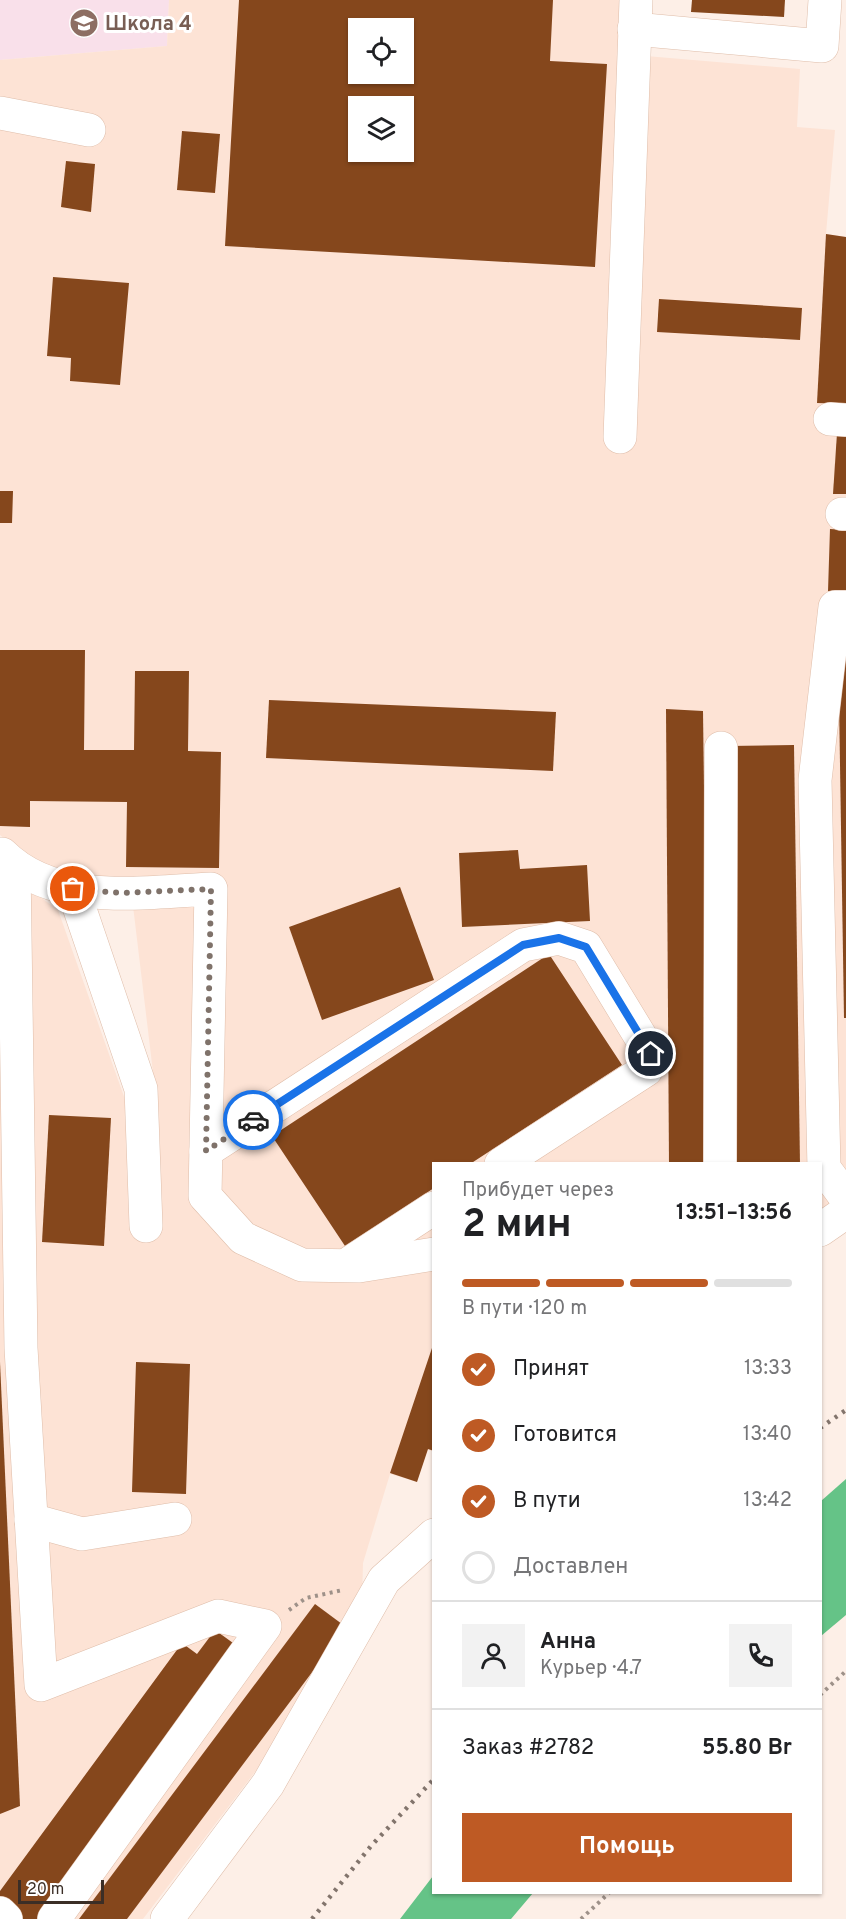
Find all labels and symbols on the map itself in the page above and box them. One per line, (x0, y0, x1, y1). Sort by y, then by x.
school or university icon: Школа 4 (68, 7, 100, 39)
place label: Школа 4 (105, 12, 192, 38)
pin (47, 863, 98, 914)
pin (625, 1028, 676, 1079)
courier (223, 1090, 283, 1150)
scale bar (18, 1877, 104, 1904)

